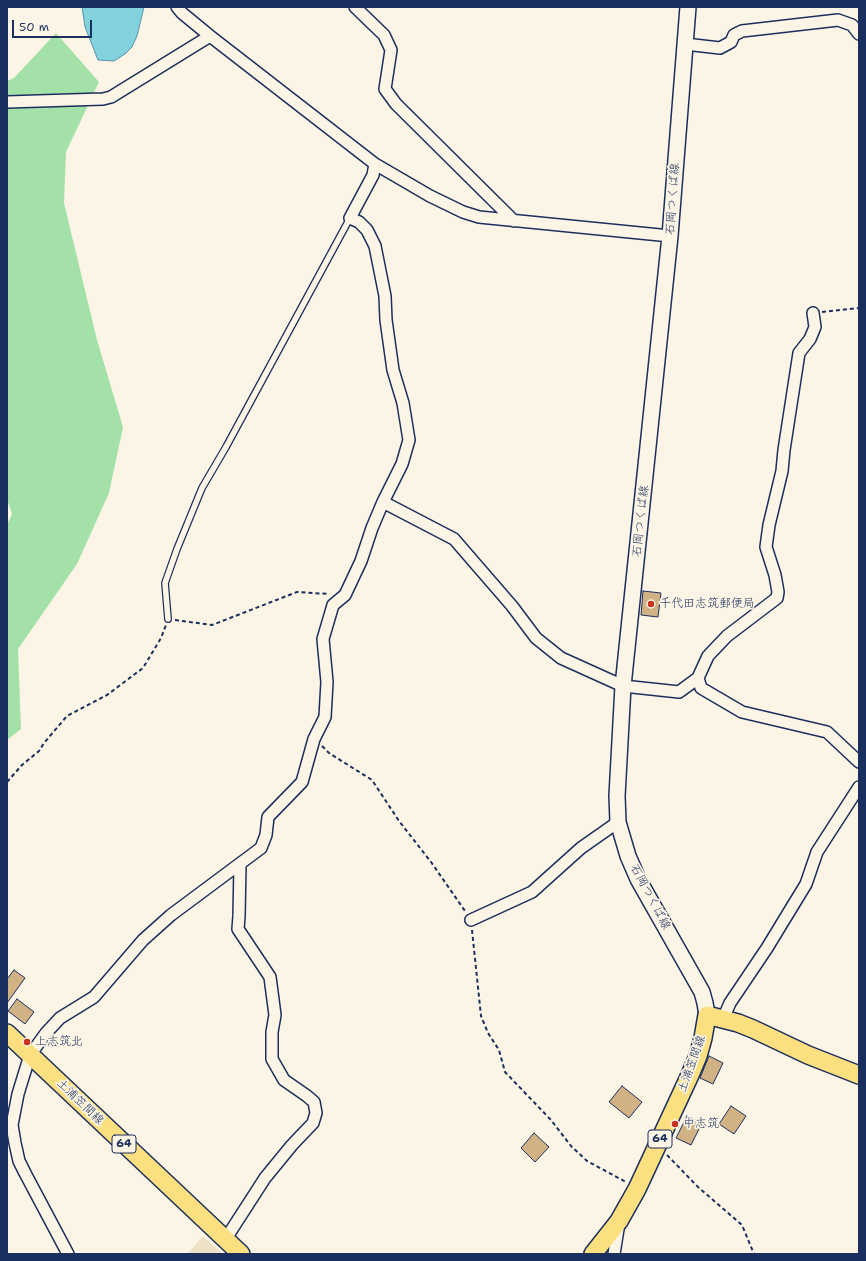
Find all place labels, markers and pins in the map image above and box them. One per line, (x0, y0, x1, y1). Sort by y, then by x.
place label: 千代田志筑郵便局 (659, 597, 755, 611)
marker: 千代田志筑郵便局 (646, 599, 656, 609)
place label: 上志筑北 (35, 1035, 83, 1049)
marker: 上志筑北 (22, 1037, 32, 1047)
place label: 中志筑 (683, 1117, 719, 1131)
marker: 中志筑 (670, 1119, 680, 1129)

